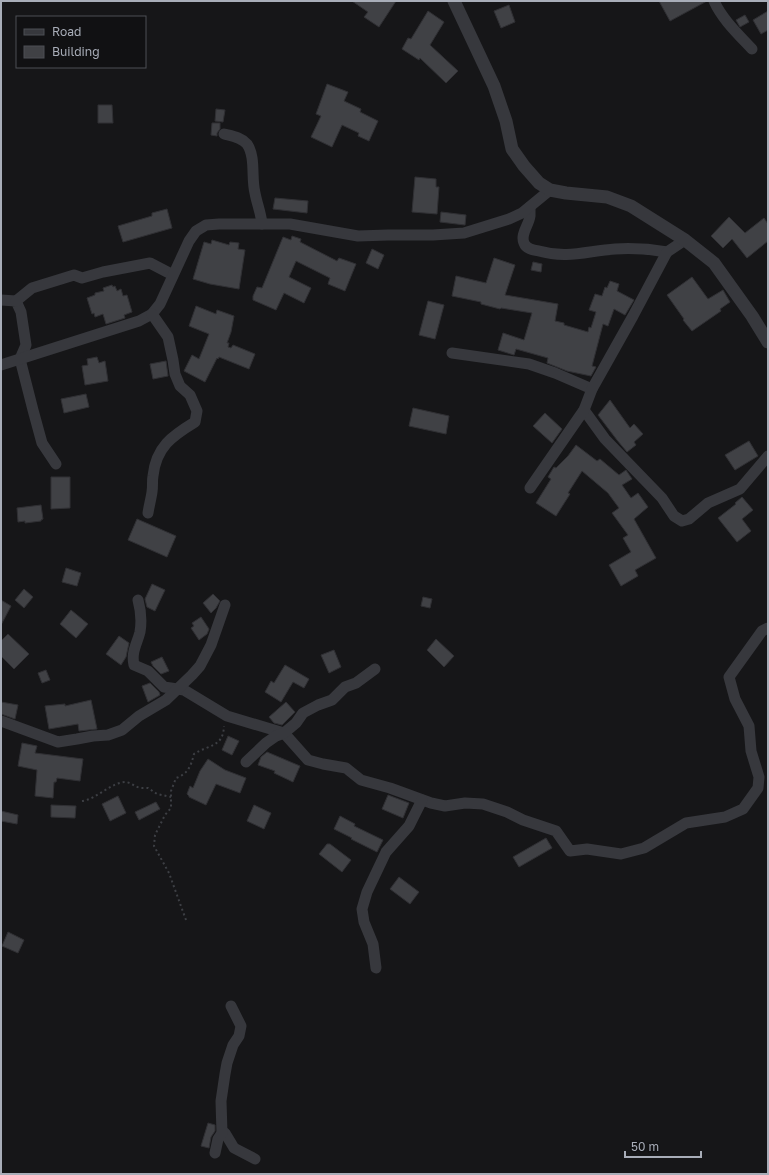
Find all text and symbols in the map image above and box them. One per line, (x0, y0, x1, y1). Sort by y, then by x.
legend (16, 16, 146, 68)
text: Road (52, 24, 81, 39)
text: Building (52, 44, 100, 59)
scale bar (625, 1133, 701, 1159)
text: 50 m (631, 1139, 659, 1154)

